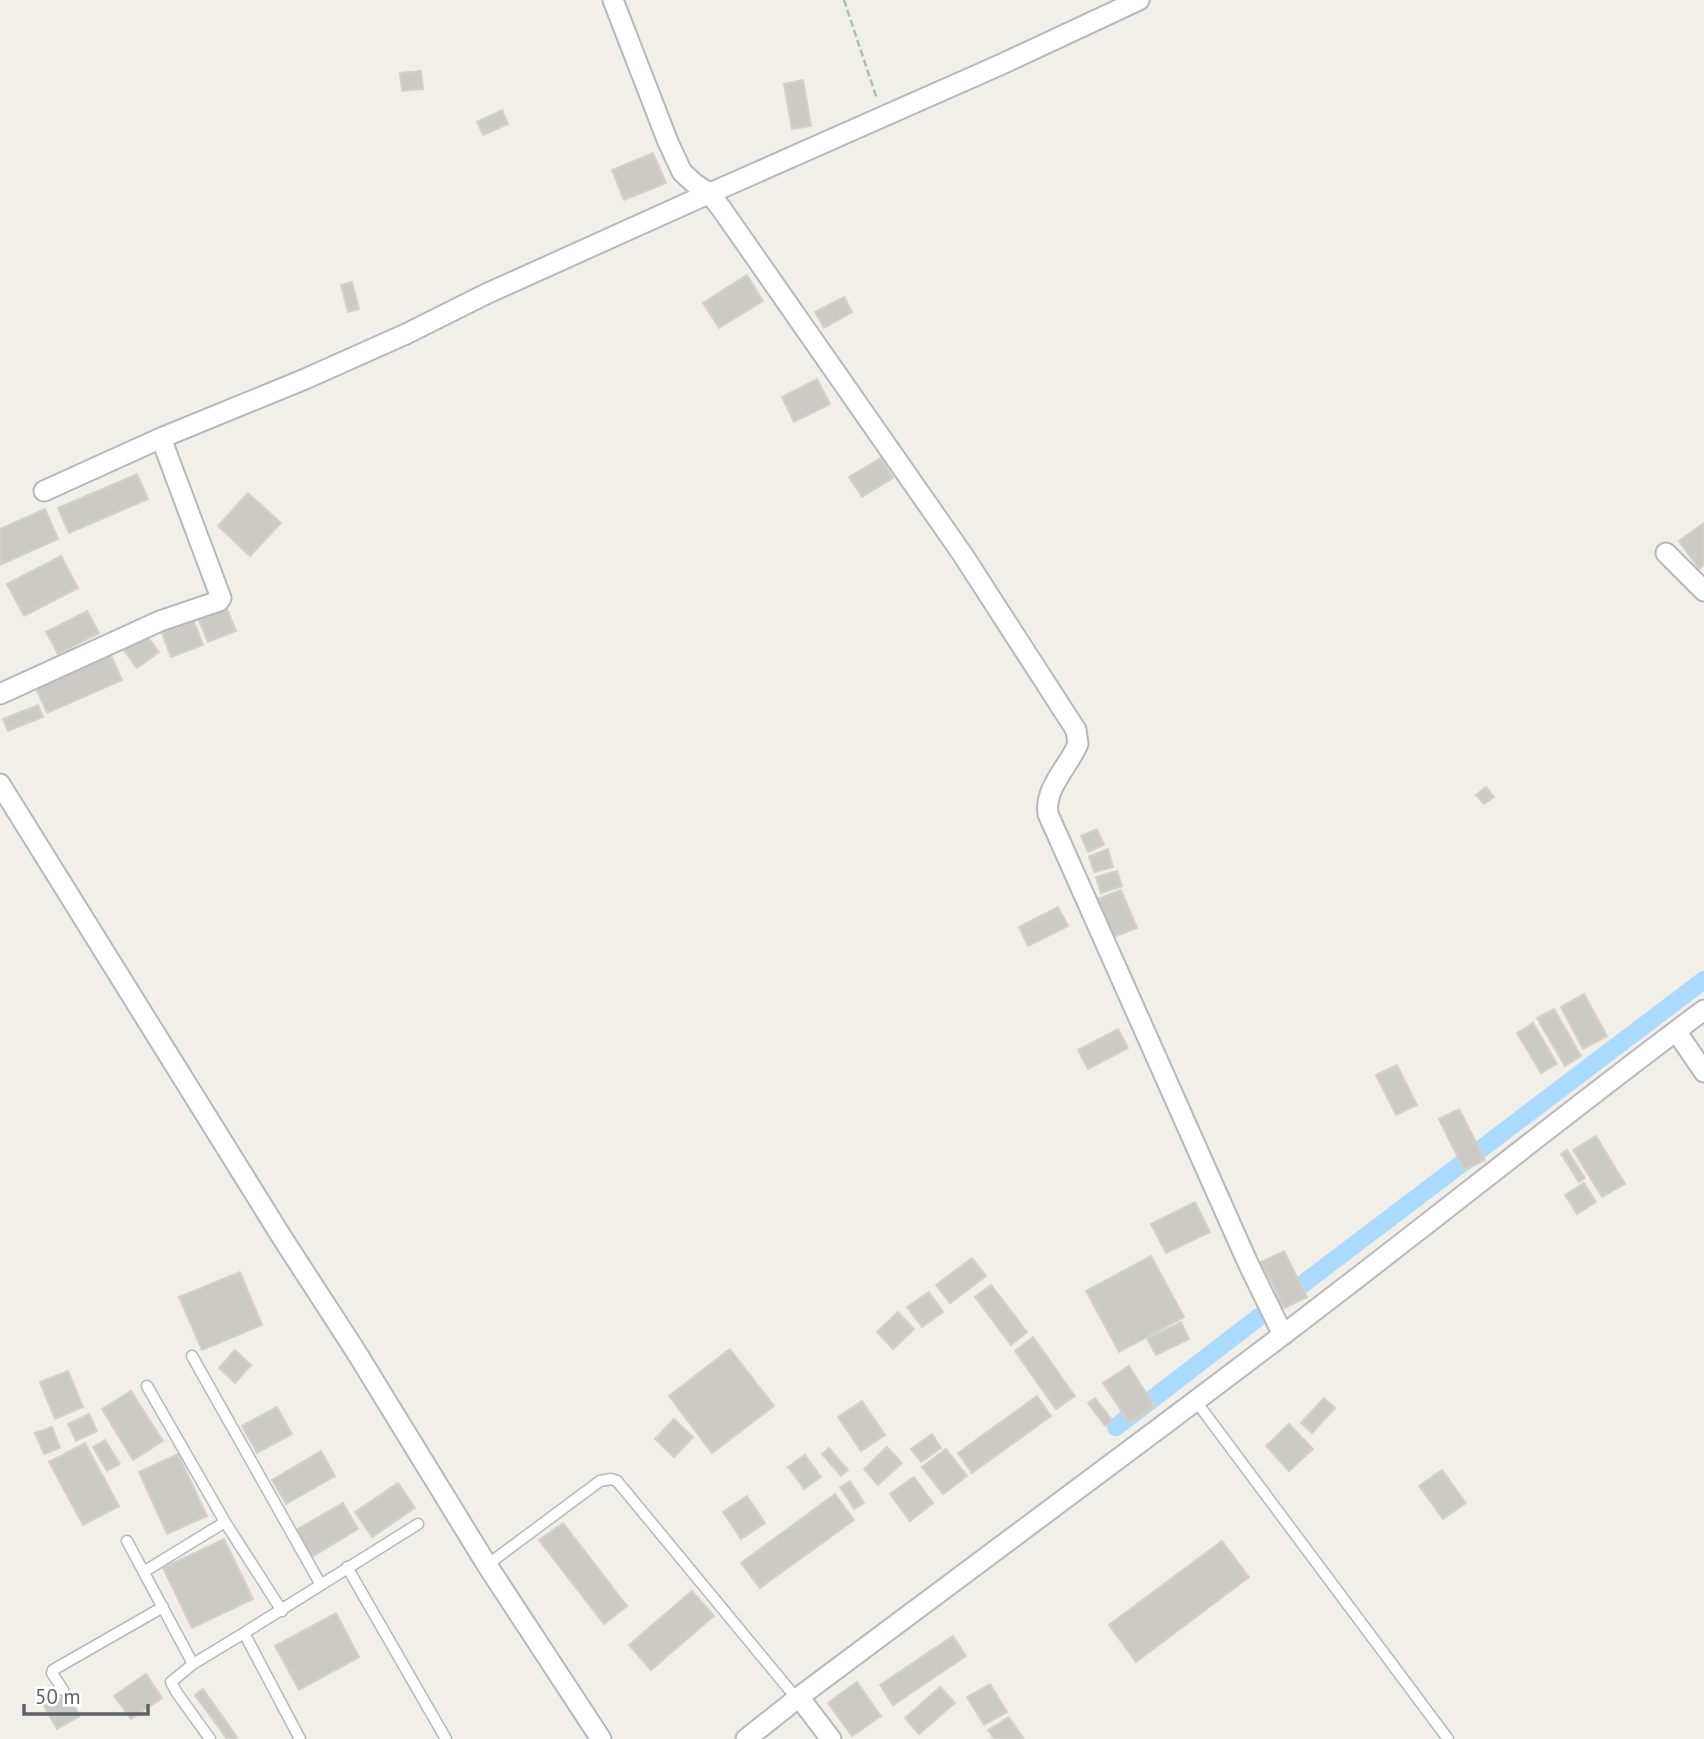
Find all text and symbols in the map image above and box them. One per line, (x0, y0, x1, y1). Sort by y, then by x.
scale bar (24, 1672, 149, 1716)
text: 50 m (35, 1683, 81, 1710)

